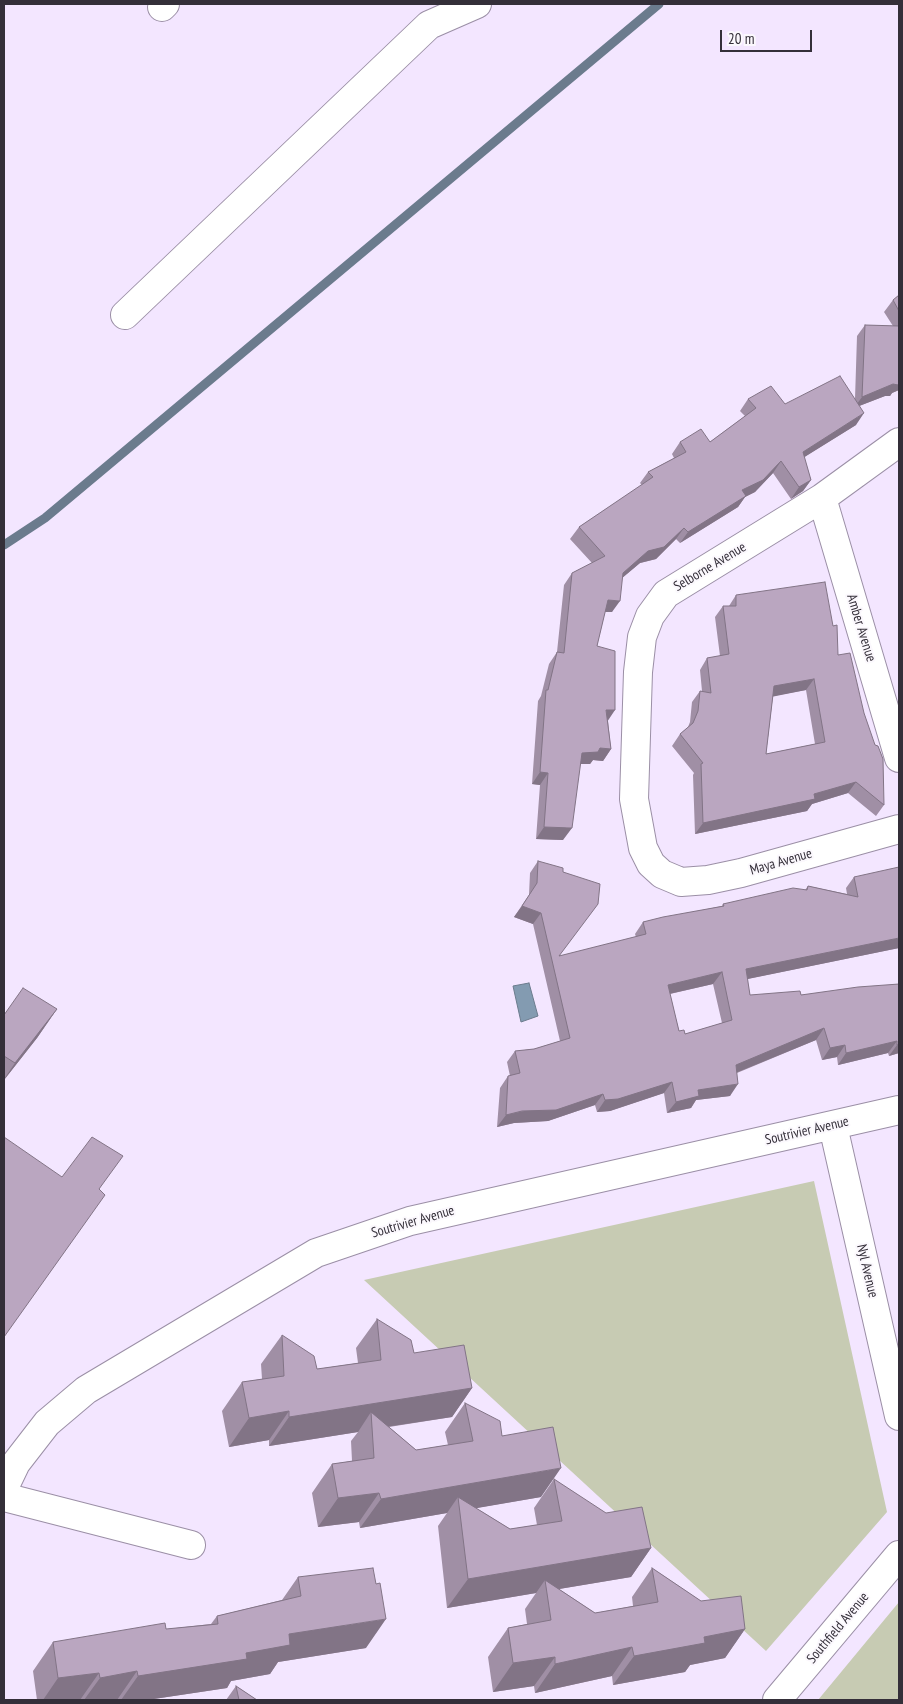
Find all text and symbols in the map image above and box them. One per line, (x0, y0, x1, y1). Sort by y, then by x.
scale bar (723, 20, 816, 52)
text: 20 m (728, 29, 754, 48)
street label: Selborne Avenue (671, 539, 749, 595)
street label: Amber Avenue (843, 592, 879, 664)
street label: Maya Avenue (748, 845, 814, 879)
street label: Soutrivier Avenue (764, 1113, 850, 1149)
street label: Soutrivier Avenue (370, 1202, 456, 1242)
street label: Nyl Avenue (853, 1243, 881, 1299)
street label: Southfield Avenue (803, 1589, 873, 1667)

